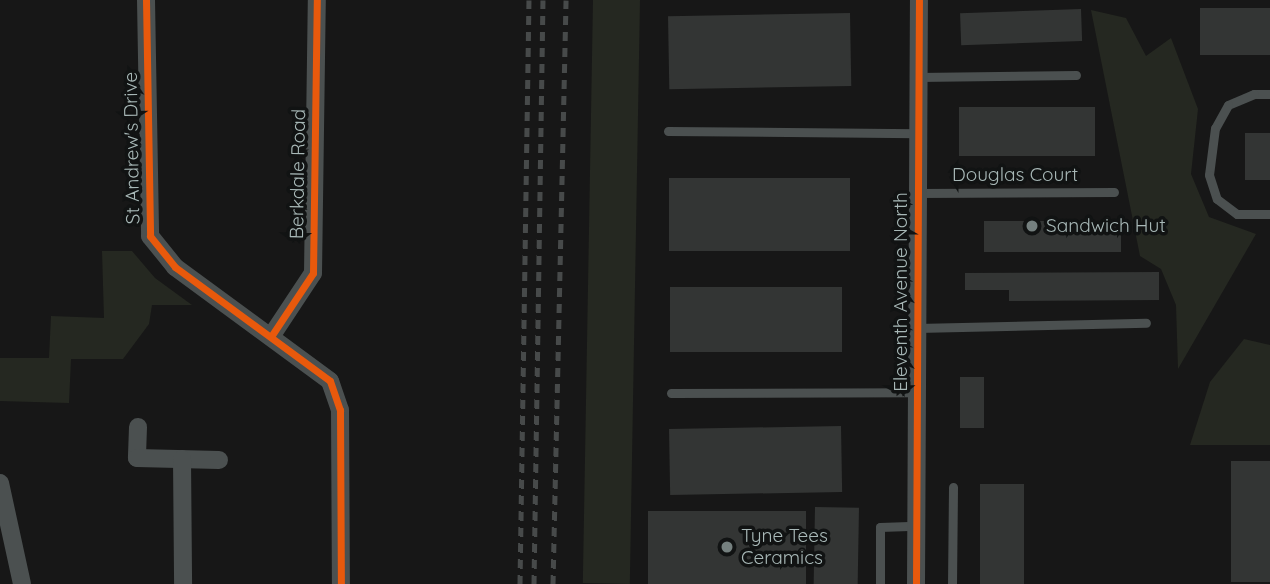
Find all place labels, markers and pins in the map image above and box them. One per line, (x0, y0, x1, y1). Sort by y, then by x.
place label: Sandwich Hut (1046, 215, 1166, 237)
marker: Sandwich Hut (1024, 218, 1040, 234)
place label: Tyne Tees Ceramics (741, 525, 828, 569)
marker: Tyne Tees Ceramics (719, 539, 735, 555)

